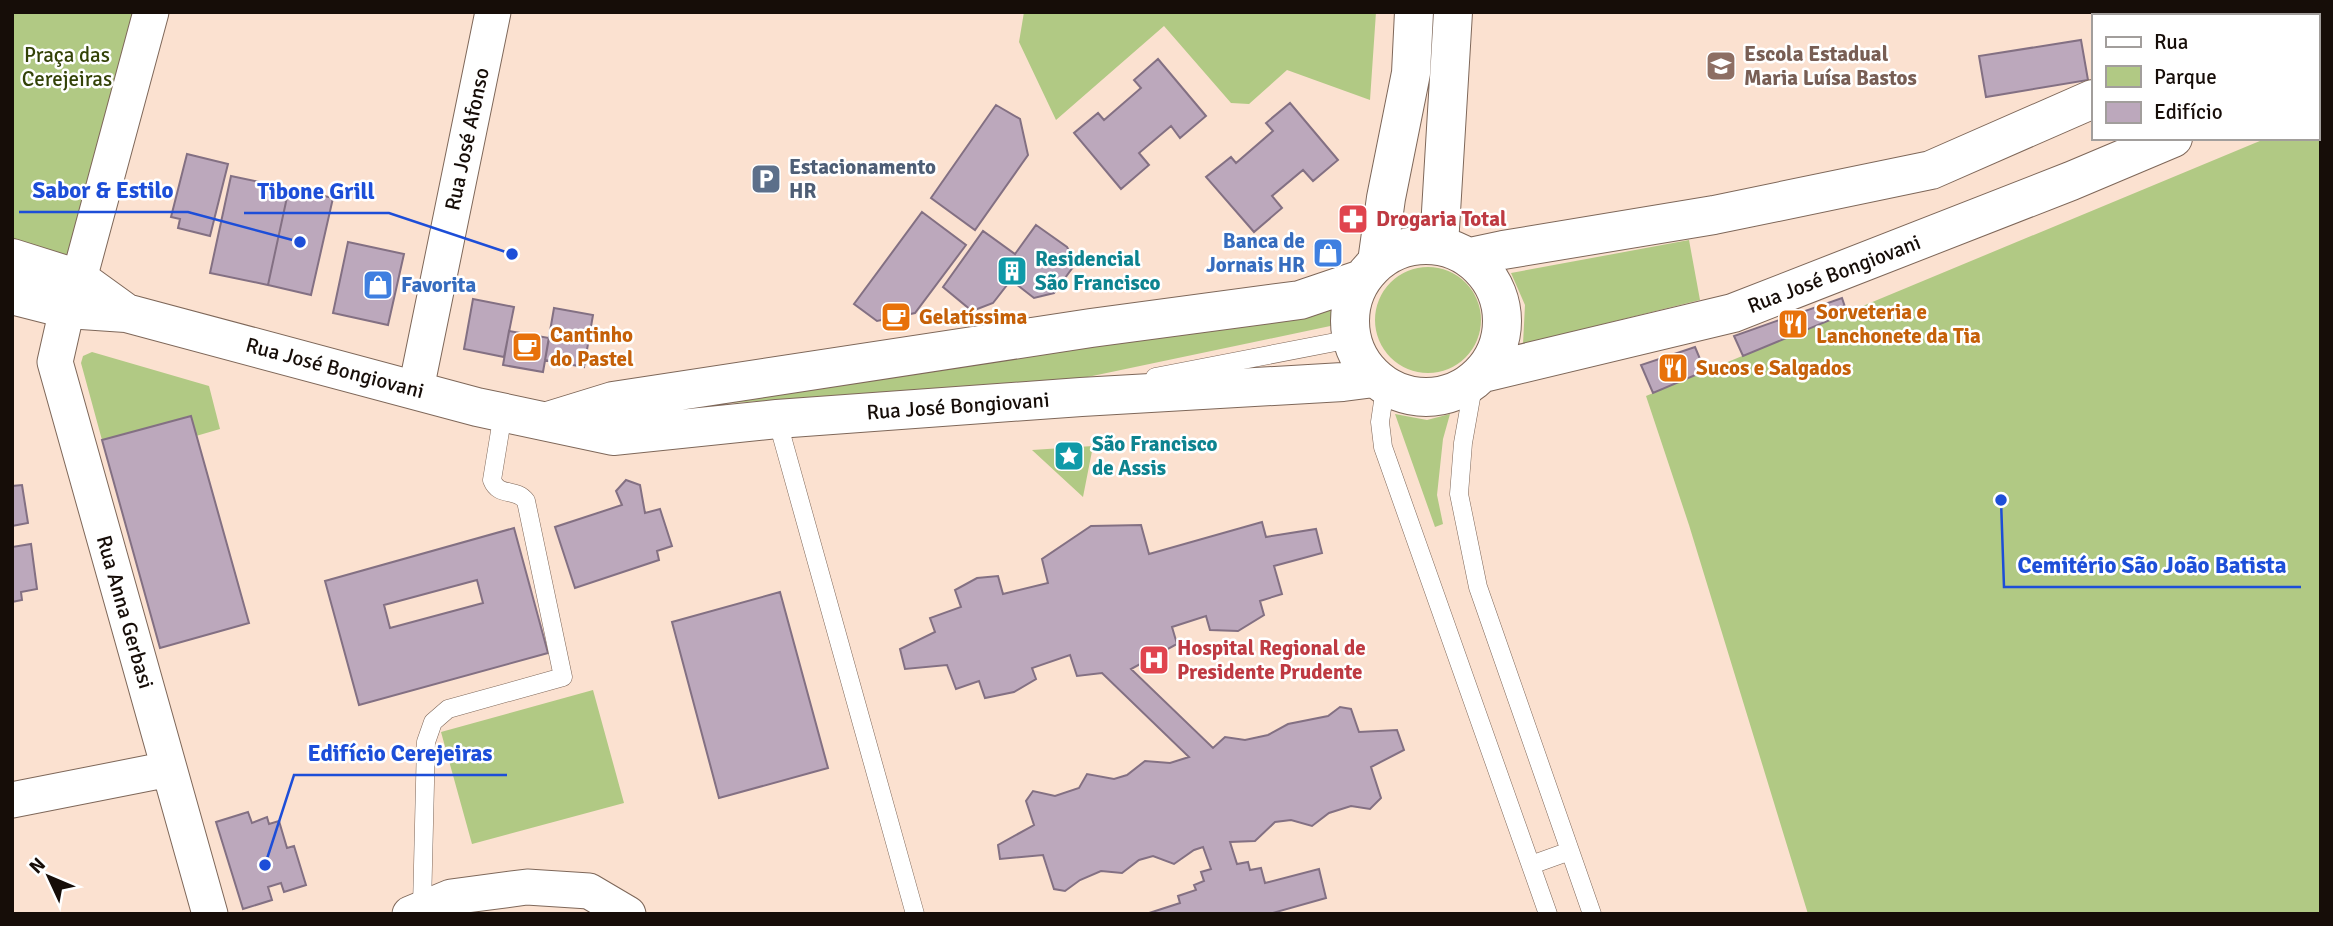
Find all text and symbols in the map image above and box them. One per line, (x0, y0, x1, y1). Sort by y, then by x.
legend (2092, 14, 2319, 140)
text: Rua (2154, 29, 2188, 55)
place label: Escola Estadual Maria Luísa Bastos (1744, 41, 1917, 91)
park label: Praça das Cerejeiras (22, 42, 112, 92)
school or university icon: Escola Estadual Maria Luísa Bastos (1704, 49, 1738, 83)
text: Parque (2154, 64, 2217, 90)
street label: Rua José Afonso (439, 65, 495, 213)
text: Edifício (2154, 99, 2223, 125)
place label: Estacionamento HR (789, 154, 936, 204)
parking icon: Estacionamento HR (749, 162, 783, 196)
callout: Sabor & Estilo (19, 168, 188, 212)
callout: Tibone Grill (244, 169, 389, 213)
text: Sabor & Estilo (32, 176, 174, 205)
text: Tibone Grill (257, 177, 375, 206)
pharmacy icon: Drogaria Total (1336, 202, 1370, 236)
place label: Drogaria Total (1376, 206, 1507, 232)
place label: Banca de Jornais HR (1206, 228, 1305, 278)
street label: Rua José Bongiovani (1744, 229, 1924, 319)
shop icon: Banca de Jornais HR (1311, 236, 1345, 270)
place label: Residencial São Francisco (1035, 246, 1161, 296)
building icon: Residencial São Francisco (995, 254, 1029, 288)
shop icon: Favorita (361, 268, 395, 302)
place label: Favorita (401, 272, 476, 298)
place label: Sorveteria e Lanchonete da Tia (1816, 299, 1981, 349)
cafe icon: Gelatíssima (879, 300, 913, 334)
place label: Gelatíssima (919, 304, 1028, 330)
restaurant icon: Sorveteria e Lanchonete da Tia (1776, 307, 1810, 341)
place label: Cantinho do Pastel (550, 322, 634, 372)
cafe icon: Cantinho do Pastel (510, 330, 544, 364)
street label: Rua José Bongiovani (243, 332, 427, 404)
restaurant icon: Sucos e Salgados (1656, 351, 1690, 385)
place label: Sucos e Salgados (1696, 355, 1851, 381)
street label: Rua José Bongiovani (866, 387, 1050, 425)
place label: São Francisco de Assis (1092, 431, 1218, 481)
place icon: São Francisco de Assis (1052, 439, 1086, 473)
street label: Rua Anna Gerbasi (91, 532, 159, 692)
callout: Cemitério São João Batista (2004, 543, 2301, 587)
text: Cemitério São João Batista (2018, 551, 2287, 580)
place label: Hospital Regional de Presidente Prudente (1177, 635, 1366, 685)
hospital icon: Hospital Regional de Presidente Prudente (1137, 643, 1171, 677)
callout: Edifício Cerejeiras (294, 731, 507, 775)
text: Edifício Cerejeiras (307, 739, 493, 768)
north arrow (14, 842, 84, 912)
text: N (24, 853, 51, 879)

